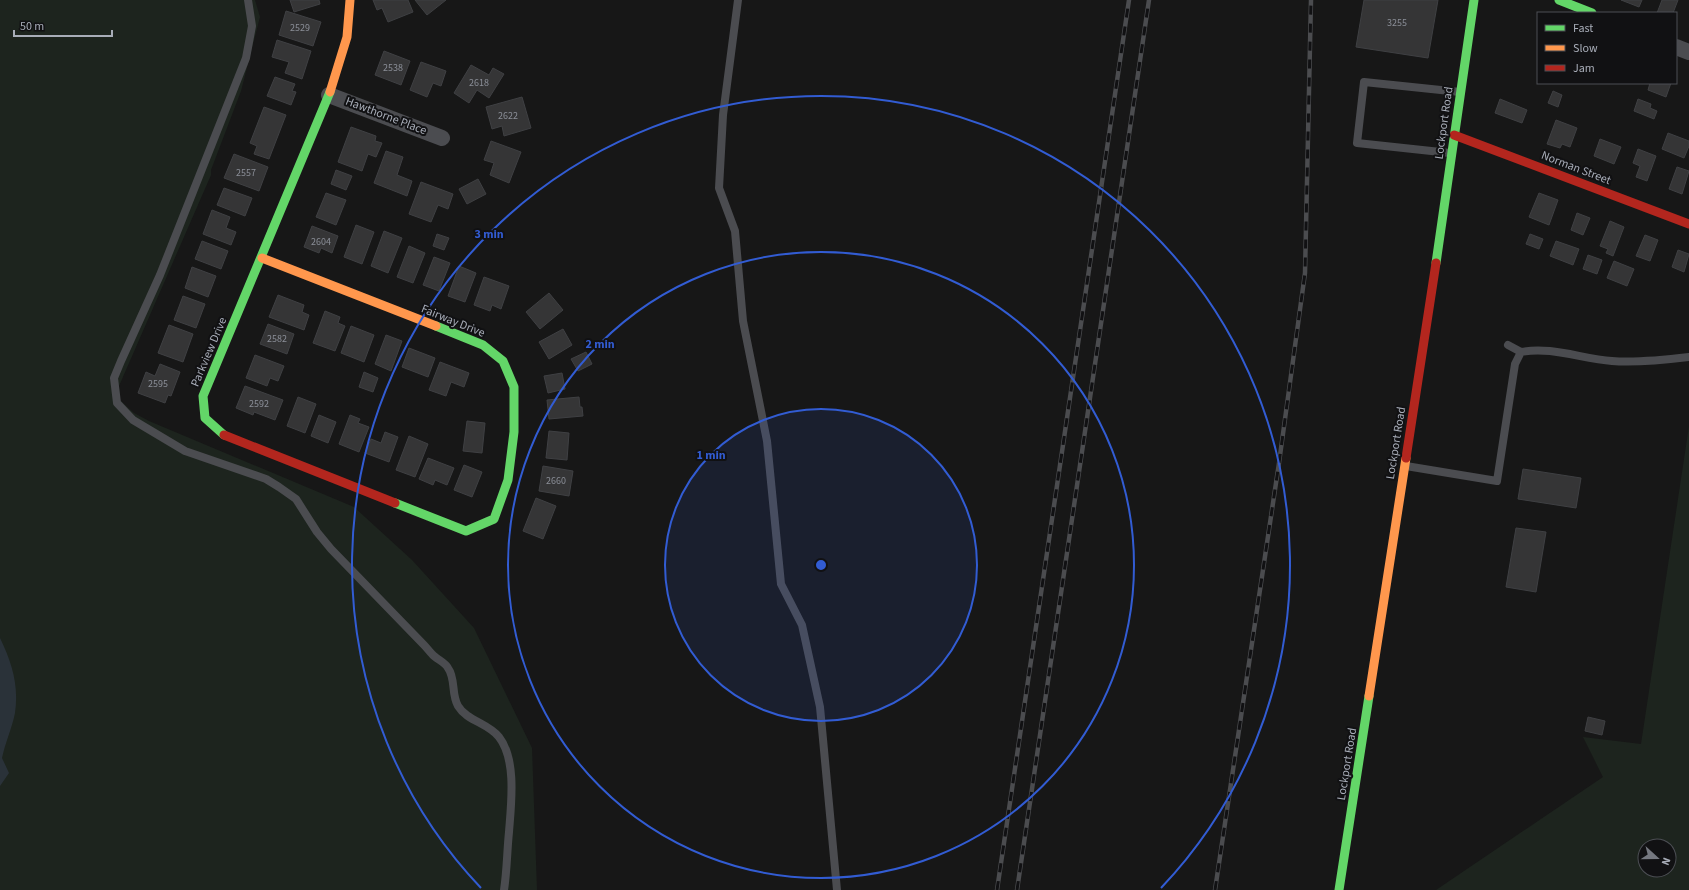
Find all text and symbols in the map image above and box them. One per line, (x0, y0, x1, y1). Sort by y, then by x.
scale bar (14, 12, 112, 38)
legend (1537, 12, 1677, 84)
house number: 3255 (1387, 16, 1407, 30)
text: 50 m (20, 18, 44, 35)
text: Fast (1573, 20, 1593, 37)
house number: 2529 (290, 21, 310, 35)
text: Slow (1573, 40, 1598, 57)
text: Jam (1573, 60, 1595, 77)
house number: 2538 (383, 61, 403, 75)
house number: 2618 (469, 76, 489, 90)
street label: Lockport Road (1430, 86, 1458, 160)
street label: Hawthorne Place (343, 93, 429, 139)
house number: 2622 (498, 109, 518, 123)
street label: Norman Street (1539, 147, 1613, 189)
house number: 2557 (236, 166, 256, 180)
text: 3 min (474, 226, 504, 243)
house number: 2604 (311, 235, 331, 249)
street label: Fairway Drive (419, 300, 488, 342)
street label: Parkview Drive (187, 315, 231, 389)
house number: 2582 (267, 332, 287, 346)
text: 2 min (585, 336, 615, 353)
house number: 2595 (148, 377, 168, 391)
house number: 2592 (249, 397, 269, 411)
street label: Lockport Road (1382, 406, 1410, 480)
text: 1 min (696, 447, 726, 464)
house number: 2660 (546, 474, 566, 488)
centre of rings (814, 558, 828, 572)
street label: Lockport Road (1333, 727, 1361, 801)
north arrow (1637, 838, 1677, 878)
text: N (1658, 855, 1674, 868)

